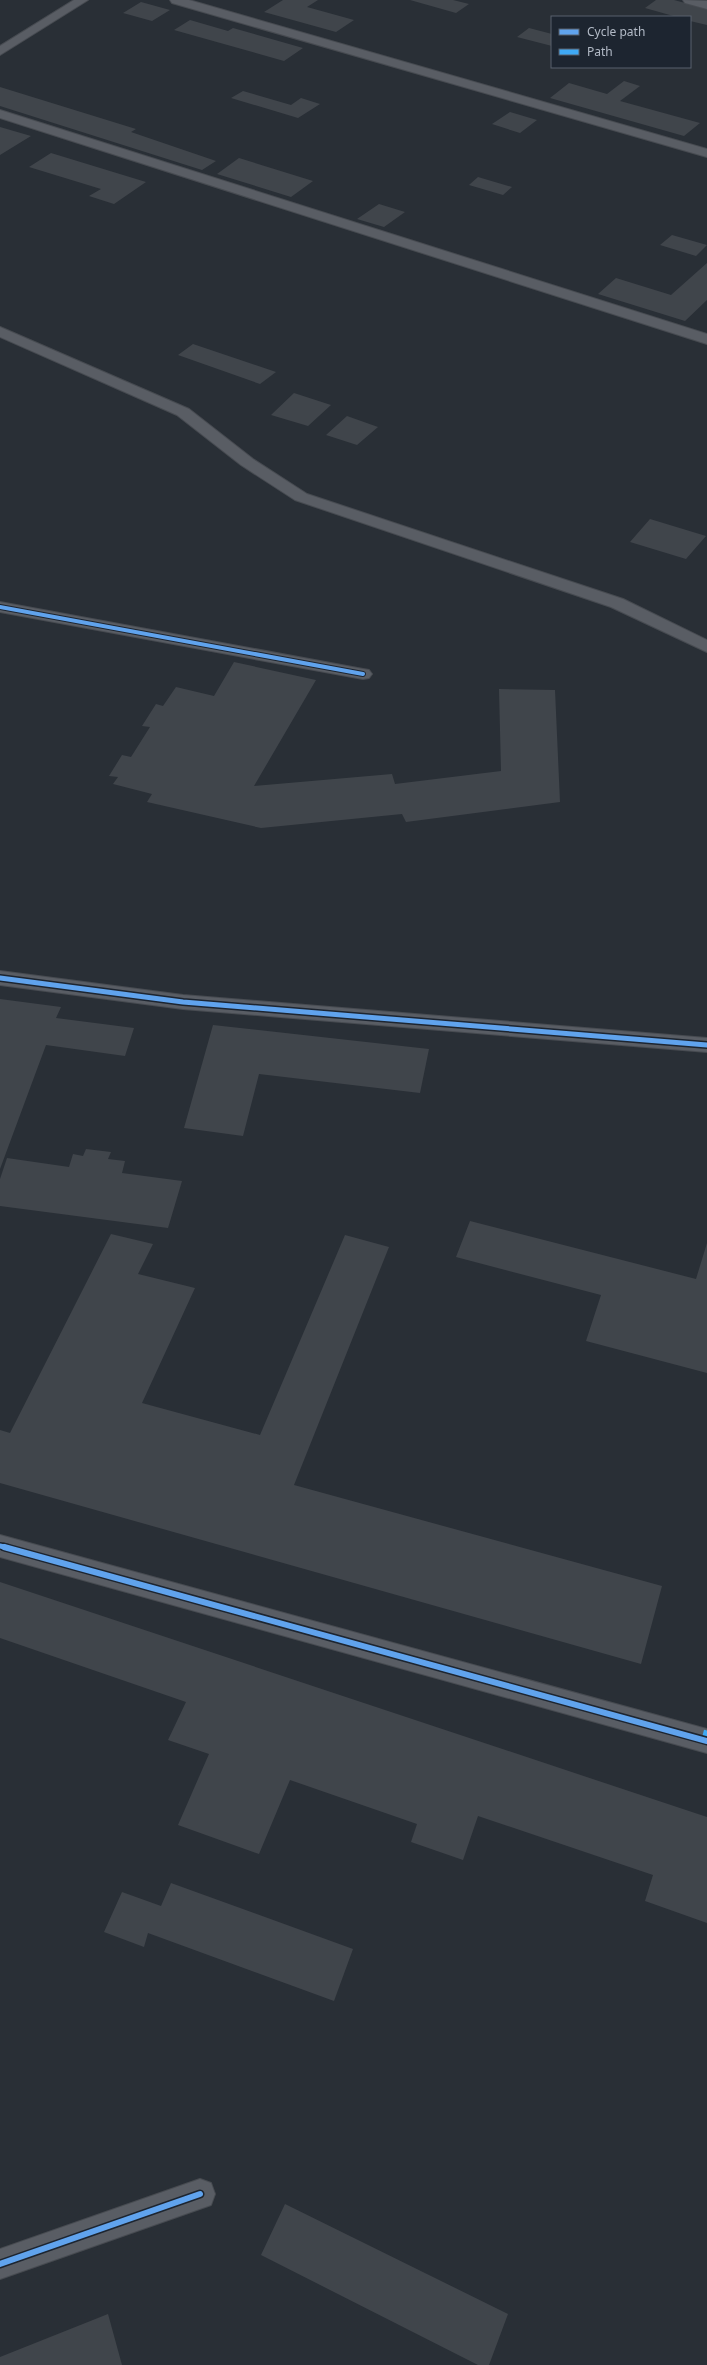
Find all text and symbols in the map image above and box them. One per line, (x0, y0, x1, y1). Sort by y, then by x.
legend (551, 16, 691, 68)
text: Cycle path (587, 23, 645, 40)
text: Path (587, 43, 613, 60)

